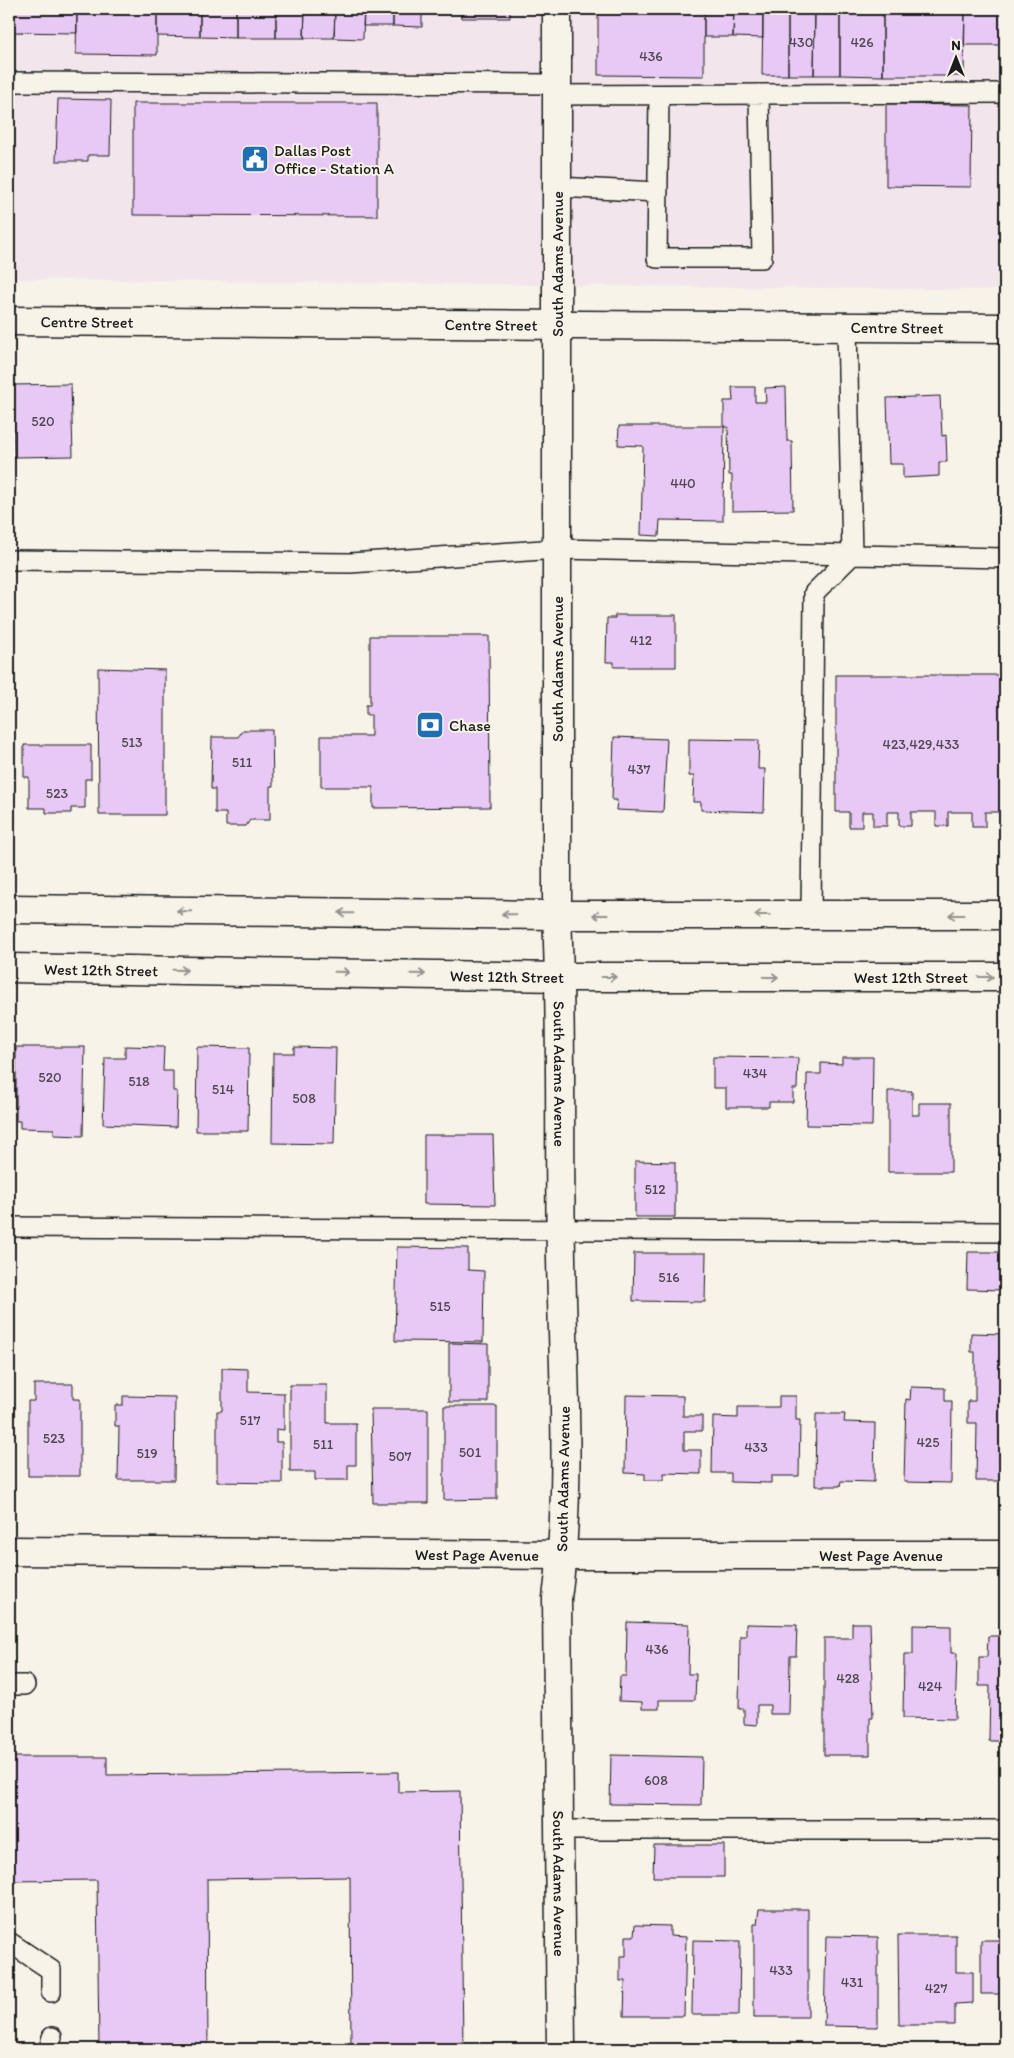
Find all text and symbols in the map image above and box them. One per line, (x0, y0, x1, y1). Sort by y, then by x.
north arrow (932, 32, 982, 82)
house number: 430 (789, 34, 813, 51)
house number: 426 (850, 34, 874, 51)
text: N (951, 37, 961, 54)
house number: 436 (639, 48, 663, 65)
place label: Dallas Post Office - Station A (274, 141, 394, 178)
public building icon: Dallas Post Office - Station A (240, 144, 270, 174)
street label: South Adams Avenue (548, 191, 567, 337)
street label: Centre Street (40, 312, 134, 331)
street label: Centre Street (444, 315, 538, 334)
street label: Centre Street (850, 317, 944, 337)
house number: 520 (31, 413, 55, 430)
house number: 440 (670, 475, 696, 492)
street label: South Adams Avenue (548, 596, 567, 742)
house number: 412 (630, 632, 653, 649)
bank icon: Chase (415, 710, 445, 740)
place label: Chase (449, 716, 491, 735)
house number: 513 (121, 734, 143, 751)
house number: 423,429,433 (883, 736, 960, 753)
house number: 511 (232, 754, 253, 771)
house number: 437 (628, 761, 651, 778)
house number: 523 (46, 785, 69, 802)
one-way arrow (176, 906, 192, 916)
one-way arrow (338, 908, 354, 918)
one-way arrow (501, 909, 517, 919)
one-way arrow (592, 910, 608, 920)
one-way arrow (754, 910, 770, 920)
one-way arrow (949, 910, 965, 920)
street label: West 12th Street (44, 959, 158, 980)
one-way arrow (172, 965, 188, 975)
street label: West 12th Street (450, 966, 564, 987)
one-way arrow (334, 967, 350, 977)
street label: West 12th Street (854, 968, 968, 987)
one-way arrow (410, 969, 426, 978)
one-way arrow (600, 972, 616, 982)
one-way arrow (762, 972, 779, 982)
one-way arrow (978, 972, 994, 982)
street label: South Adams Avenue (550, 1001, 570, 1147)
house number: 434 (743, 1065, 768, 1082)
house number: 520 (38, 1069, 62, 1086)
house number: 518 (128, 1073, 150, 1090)
house number: 514 (212, 1081, 235, 1098)
house number: 508 (292, 1090, 316, 1107)
house number: 512 (644, 1181, 666, 1198)
house number: 516 (658, 1269, 680, 1286)
house number: 515 (429, 1298, 451, 1315)
street label: South Adams Avenue (552, 1406, 574, 1552)
house number: 517 (240, 1412, 260, 1429)
house number: 523 (43, 1430, 66, 1447)
house number: 425 (916, 1434, 940, 1451)
house number: 511 (313, 1436, 334, 1453)
house number: 433 (744, 1439, 768, 1456)
house number: 501 (459, 1444, 482, 1461)
house number: 519 (136, 1445, 158, 1462)
house number: 507 (389, 1448, 412, 1465)
street label: West Page Avenue (415, 1544, 539, 1564)
street label: West Page Avenue (819, 1546, 943, 1565)
house number: 436 (645, 1641, 669, 1658)
house number: 428 (836, 1670, 860, 1687)
house number: 424 (918, 1678, 943, 1695)
house number: 608 (644, 1772, 668, 1789)
street label: South Adams Avenue (549, 1810, 570, 1957)
house number: 433 (769, 1962, 793, 1979)
house number: 431 (841, 1974, 864, 1991)
house number: 427 (925, 1980, 947, 1997)

